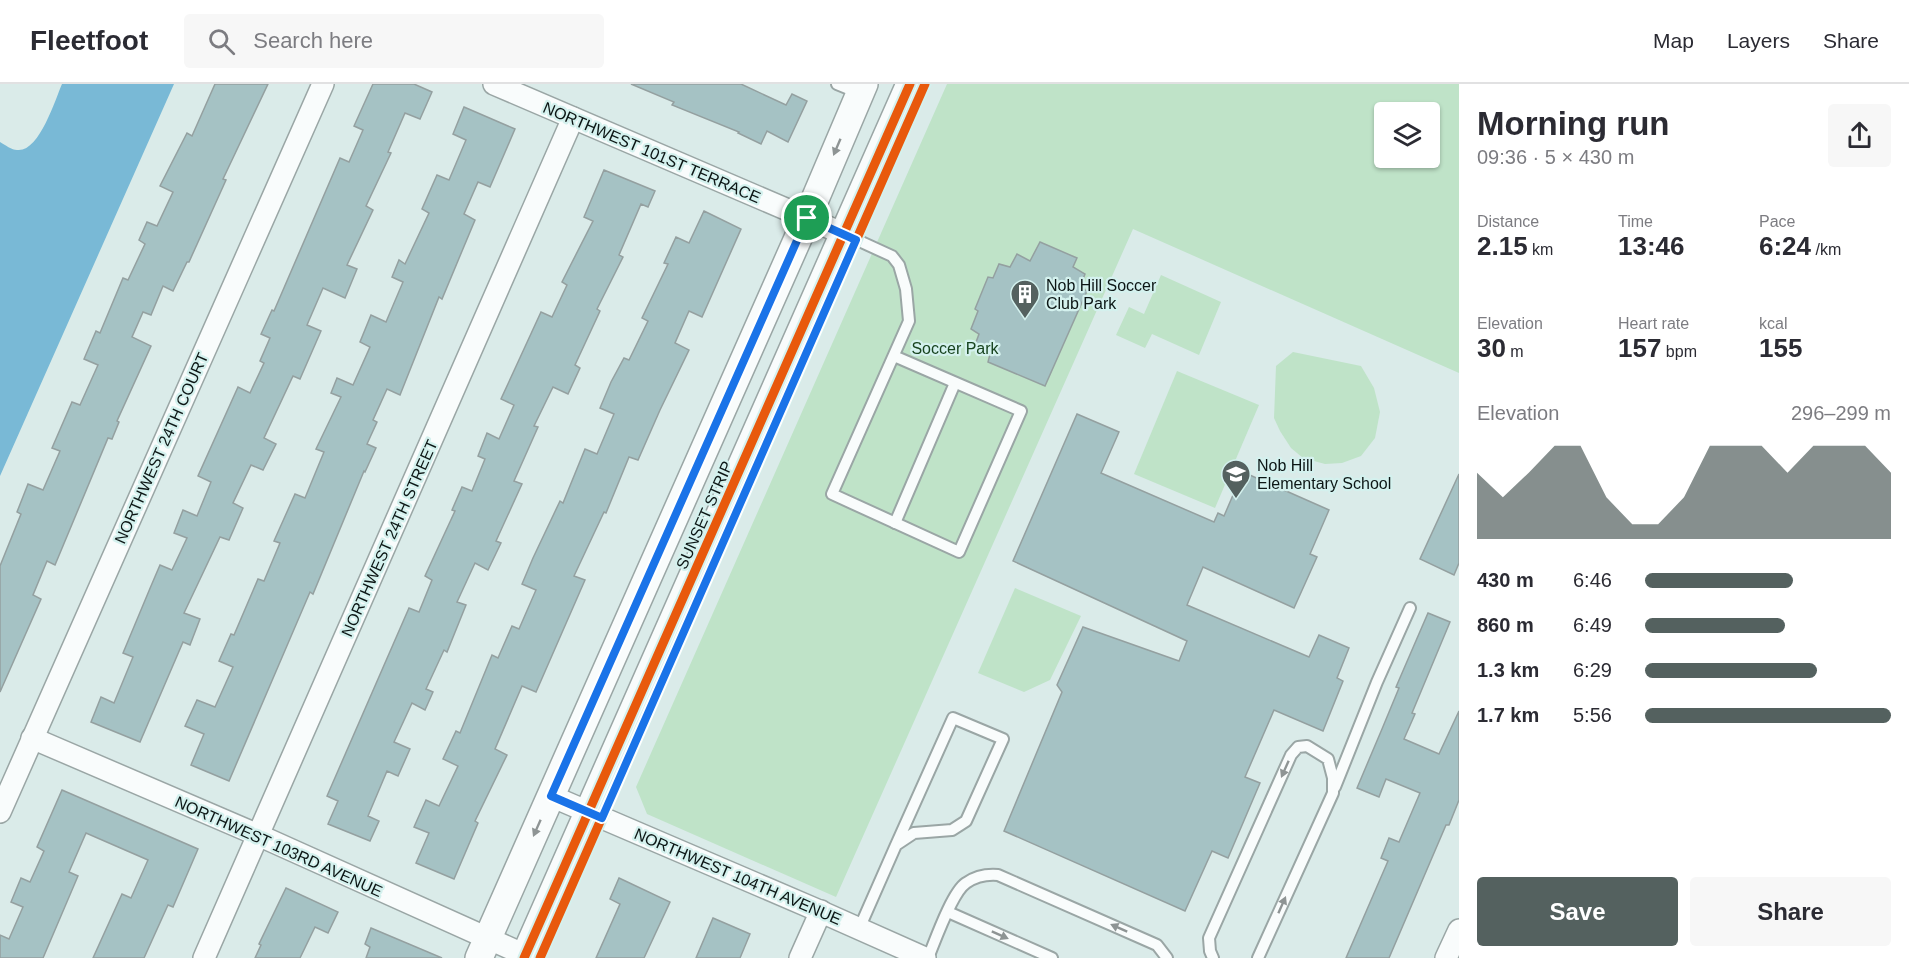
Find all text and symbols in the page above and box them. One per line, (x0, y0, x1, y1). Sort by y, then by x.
search box (184, 14, 604, 68)
text: Fleetfoot (30, 25, 148, 56)
icon: search (205, 25, 238, 58)
text: Search here (253, 28, 373, 53)
text: Map (1653, 29, 1694, 52)
text: Layers (1727, 29, 1790, 52)
text: Share (1823, 29, 1879, 52)
street label: NORTHWEST 101ST TERRACE (541, 99, 763, 206)
map controls (1374, 102, 1440, 168)
button: layers (1374, 102, 1440, 168)
button: share (1828, 104, 1891, 167)
text: Morning run (1477, 105, 1669, 142)
one-way arrow (832, 138, 841, 156)
text: 09:36 · 5 × 430 m (1477, 146, 1634, 168)
pin (781, 192, 832, 243)
icon: arrive (790, 201, 823, 234)
text: Distance (1477, 213, 1539, 230)
text: Time (1618, 213, 1653, 230)
text: Pace (1759, 213, 1795, 230)
text: 2.15 (1477, 231, 1528, 261)
text: 13:46 (1618, 231, 1685, 261)
text: 6:24 (1759, 231, 1811, 261)
text: km (1528, 241, 1553, 258)
text: /km (1811, 241, 1841, 258)
place label: Nob Hill Soccer Club Park (1046, 277, 1157, 312)
building icon: Nob Hill Soccer Club Park (1009, 278, 1041, 320)
text: Elevation (1477, 315, 1543, 332)
text: Heart rate (1618, 315, 1689, 332)
text: kcal (1759, 315, 1787, 332)
text: 30 (1477, 333, 1506, 363)
text: 157 (1618, 333, 1661, 363)
text: 155 (1759, 333, 1802, 363)
park label: Soccer Park (911, 340, 1000, 357)
text: m (1506, 343, 1524, 360)
text: bpm (1661, 343, 1697, 360)
street label: NORTHWEST 24TH COURT (112, 350, 211, 546)
text: Elevation (1477, 402, 1559, 424)
text: 296–299 m (1791, 402, 1891, 424)
street label: NORTHWEST 24TH STREET (338, 437, 441, 639)
place label: Nob Hill Elementary School (1257, 457, 1391, 492)
school or university icon: Nob Hill Elementary School (1220, 458, 1252, 500)
street label: SUNSET STRIP (673, 459, 736, 572)
text: 430 m (1477, 569, 1534, 591)
text: 6:46 (1573, 569, 1612, 591)
text: 860 m (1477, 614, 1534, 636)
text: 6:49 (1573, 614, 1612, 636)
text: 1.3 km (1477, 659, 1539, 681)
text: 6:29 (1573, 659, 1612, 681)
text: 1.7 km (1477, 704, 1539, 726)
text: 5:56 (1573, 704, 1612, 726)
one-way arrow (1280, 760, 1290, 778)
street label: NORTHWEST 103RD AVENUE (173, 793, 385, 900)
one-way arrow (532, 820, 542, 838)
street label: NORTHWEST 104TH AVENUE (632, 825, 844, 928)
button: Save (1477, 877, 1678, 946)
button: Share (1690, 877, 1891, 946)
one-way arrow (1277, 895, 1287, 913)
one-way arrow (1109, 923, 1127, 933)
one-way arrow (992, 930, 1010, 940)

